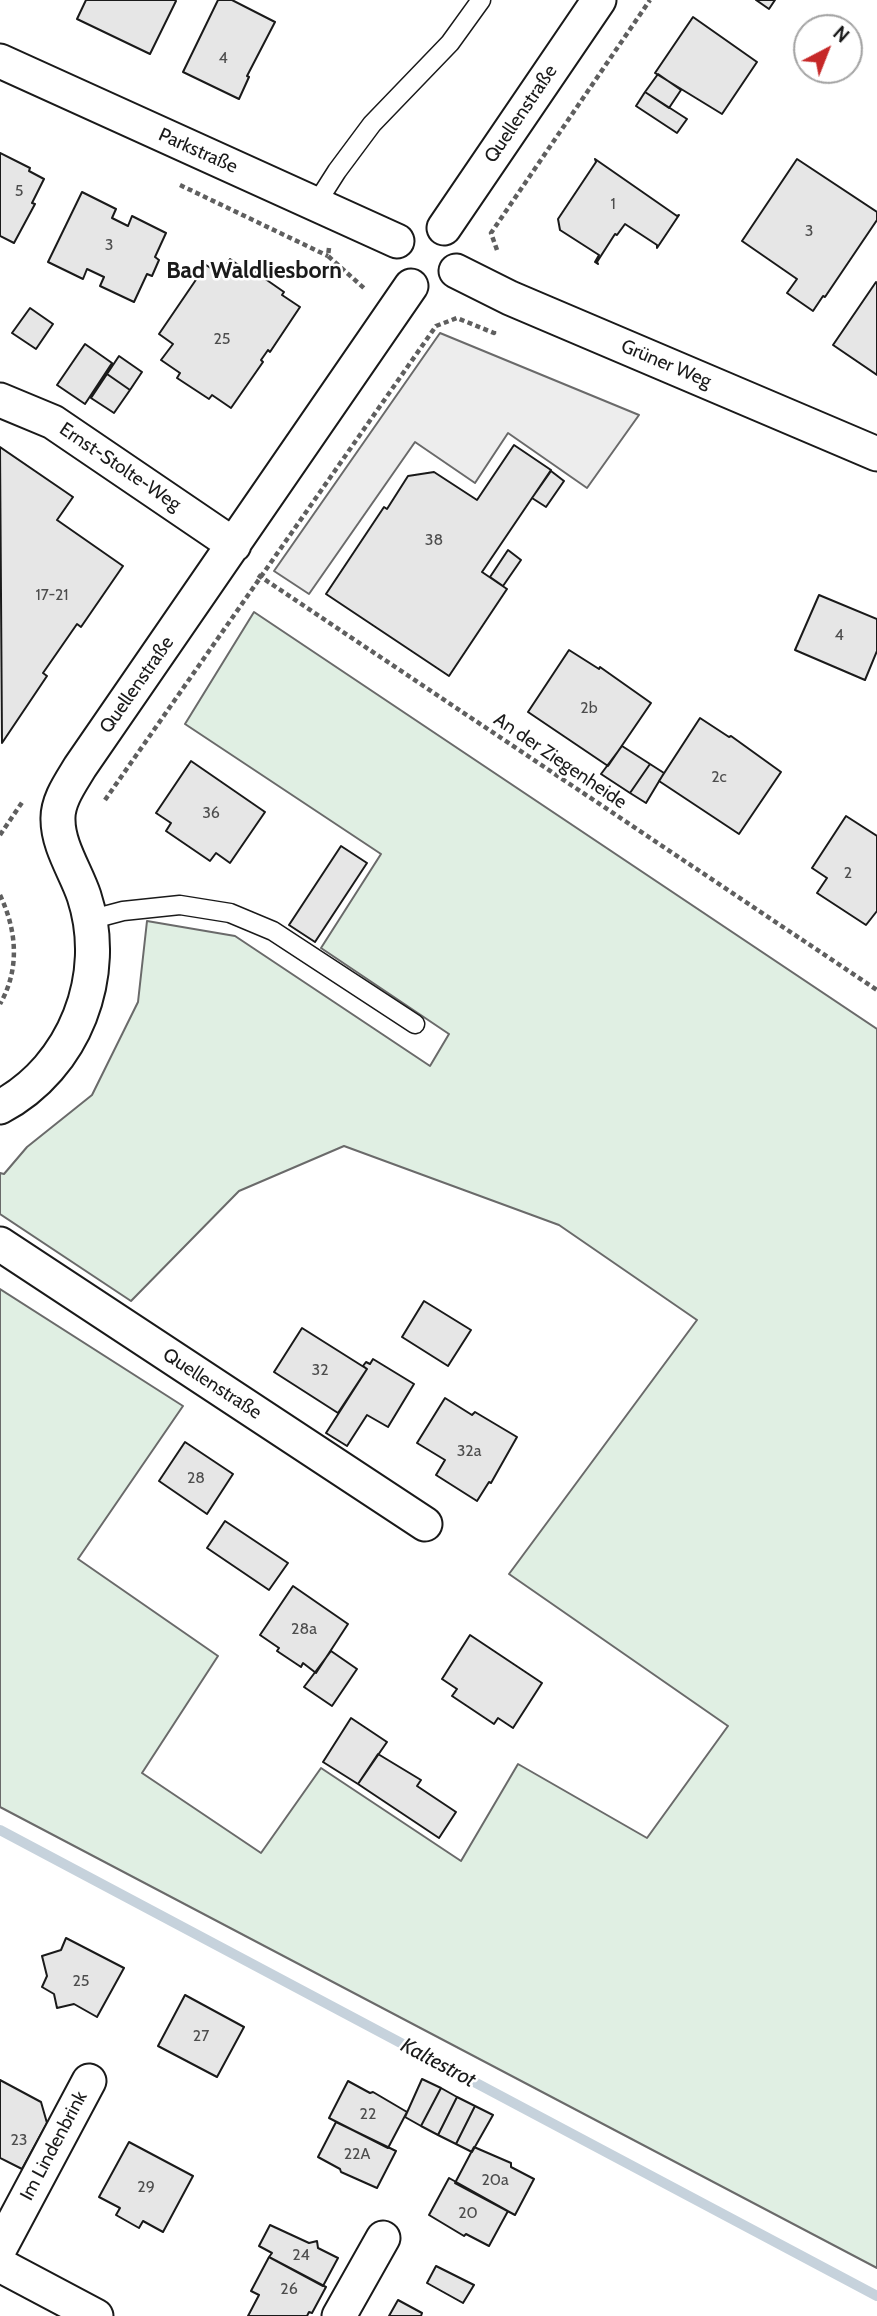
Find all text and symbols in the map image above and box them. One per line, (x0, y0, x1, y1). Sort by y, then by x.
north arrow (793, 14, 863, 84)
text: N (828, 21, 854, 48)
house number: 4 (218, 48, 228, 68)
street label: Quellenstraße (480, 61, 562, 167)
street label: Parkstraße (155, 123, 241, 179)
house number: 5 (15, 181, 23, 201)
house number: 1 (610, 194, 616, 214)
house number: 3 (805, 221, 813, 241)
house number: 3 (105, 235, 113, 255)
district label: Bad Waldliesborn (166, 257, 342, 285)
house number: 25 (213, 329, 231, 349)
street label: Grüner Weg (618, 335, 714, 393)
street label: Ernst-Stolte-Weg (55, 418, 185, 516)
house number: 38 (425, 530, 443, 550)
house number: 17-21 (35, 585, 69, 605)
house number: 4 (834, 625, 844, 645)
street label: Quellenstraße (95, 632, 179, 738)
house number: 2b (580, 698, 598, 718)
street label: An der Ziegenheide (489, 708, 631, 814)
house number: 2c (711, 767, 727, 787)
house number: 36 (202, 803, 220, 823)
house number: 2 (844, 863, 852, 883)
street label: Quellenstraße (158, 1344, 266, 1424)
house number: 32 (311, 1360, 329, 1380)
house number: 32a (457, 1441, 481, 1461)
house number: 28 (187, 1468, 205, 1488)
house number: 28a (291, 1619, 317, 1639)
house number: 25 (72, 1971, 90, 1991)
house number: 27 (193, 2026, 209, 2046)
water label: Kaltestrot (396, 2033, 480, 2093)
street label: Im Lindenbrink (16, 2088, 92, 2204)
house number: 22 (360, 2104, 376, 2124)
house number: 23 (10, 2130, 28, 2150)
house number: 22A (344, 2144, 370, 2164)
house number: 20a (481, 2170, 509, 2190)
house number: 29 (137, 2177, 155, 2197)
house number: 20 (458, 2203, 478, 2223)
house number: 24 (292, 2245, 310, 2265)
house number: 26 (280, 2279, 298, 2299)

